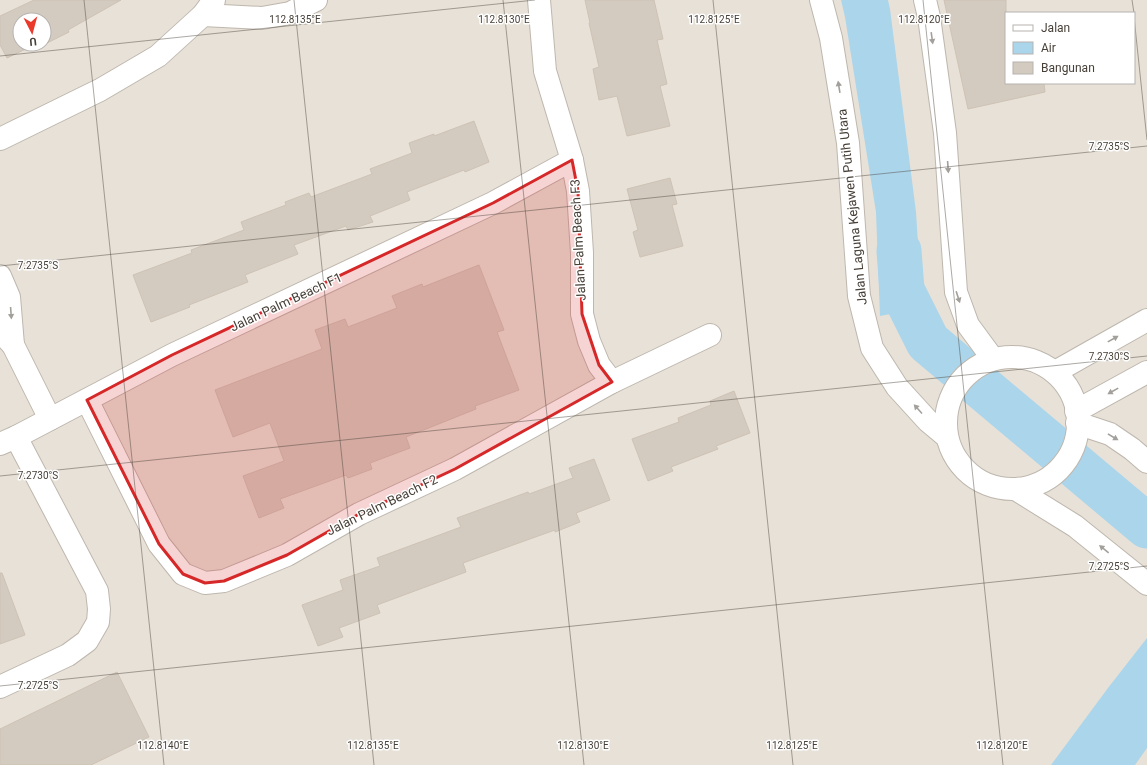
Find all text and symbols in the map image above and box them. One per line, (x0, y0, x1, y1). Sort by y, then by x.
north arrow (12, 12, 52, 52)
legend (1005, 12, 1135, 84)
text: 112.8135°E (269, 14, 321, 25)
text: 112.8130°E (478, 14, 530, 25)
text: 112.8125°E (688, 14, 740, 25)
text: 112.8120°E (898, 14, 950, 25)
text: Jalan (1041, 21, 1070, 35)
one-way arrow (929, 32, 935, 44)
text: U (29, 35, 37, 48)
text: Air (1041, 41, 1056, 55)
text: Bangunan (1041, 61, 1095, 75)
one-way arrow (836, 81, 842, 94)
street label: Jalan Laguna Kejawen Putih Utara (834, 108, 870, 306)
text: 7.2735°S (1089, 141, 1129, 152)
one-way arrow (944, 161, 951, 173)
street label: Jalan Palm Beach F3 (567, 179, 589, 301)
text: 7.2735°S (18, 260, 58, 271)
street label: Jalan Palm Beach F1 (228, 270, 344, 334)
one-way arrow (955, 291, 961, 303)
one-way arrow (7, 307, 14, 319)
one-way arrow (1107, 336, 1119, 342)
text: 7.2730°S (1089, 351, 1129, 362)
one-way arrow (1107, 388, 1119, 394)
one-way arrow (913, 404, 923, 414)
one-way arrow (1107, 433, 1119, 440)
text: 7.2730°S (18, 470, 58, 481)
street label: Jalan Palm Beach F2 (324, 472, 440, 538)
one-way arrow (1098, 545, 1109, 554)
text: 7.2725°S (1089, 561, 1129, 572)
text: 7.2725°S (18, 680, 58, 691)
text: 112.8140°E (137, 740, 189, 751)
text: 112.8135°E (347, 740, 399, 751)
text: 112.8130°E (557, 740, 609, 751)
text: 112.8125°E (766, 740, 818, 751)
text: 112.8120°E (976, 740, 1028, 751)

